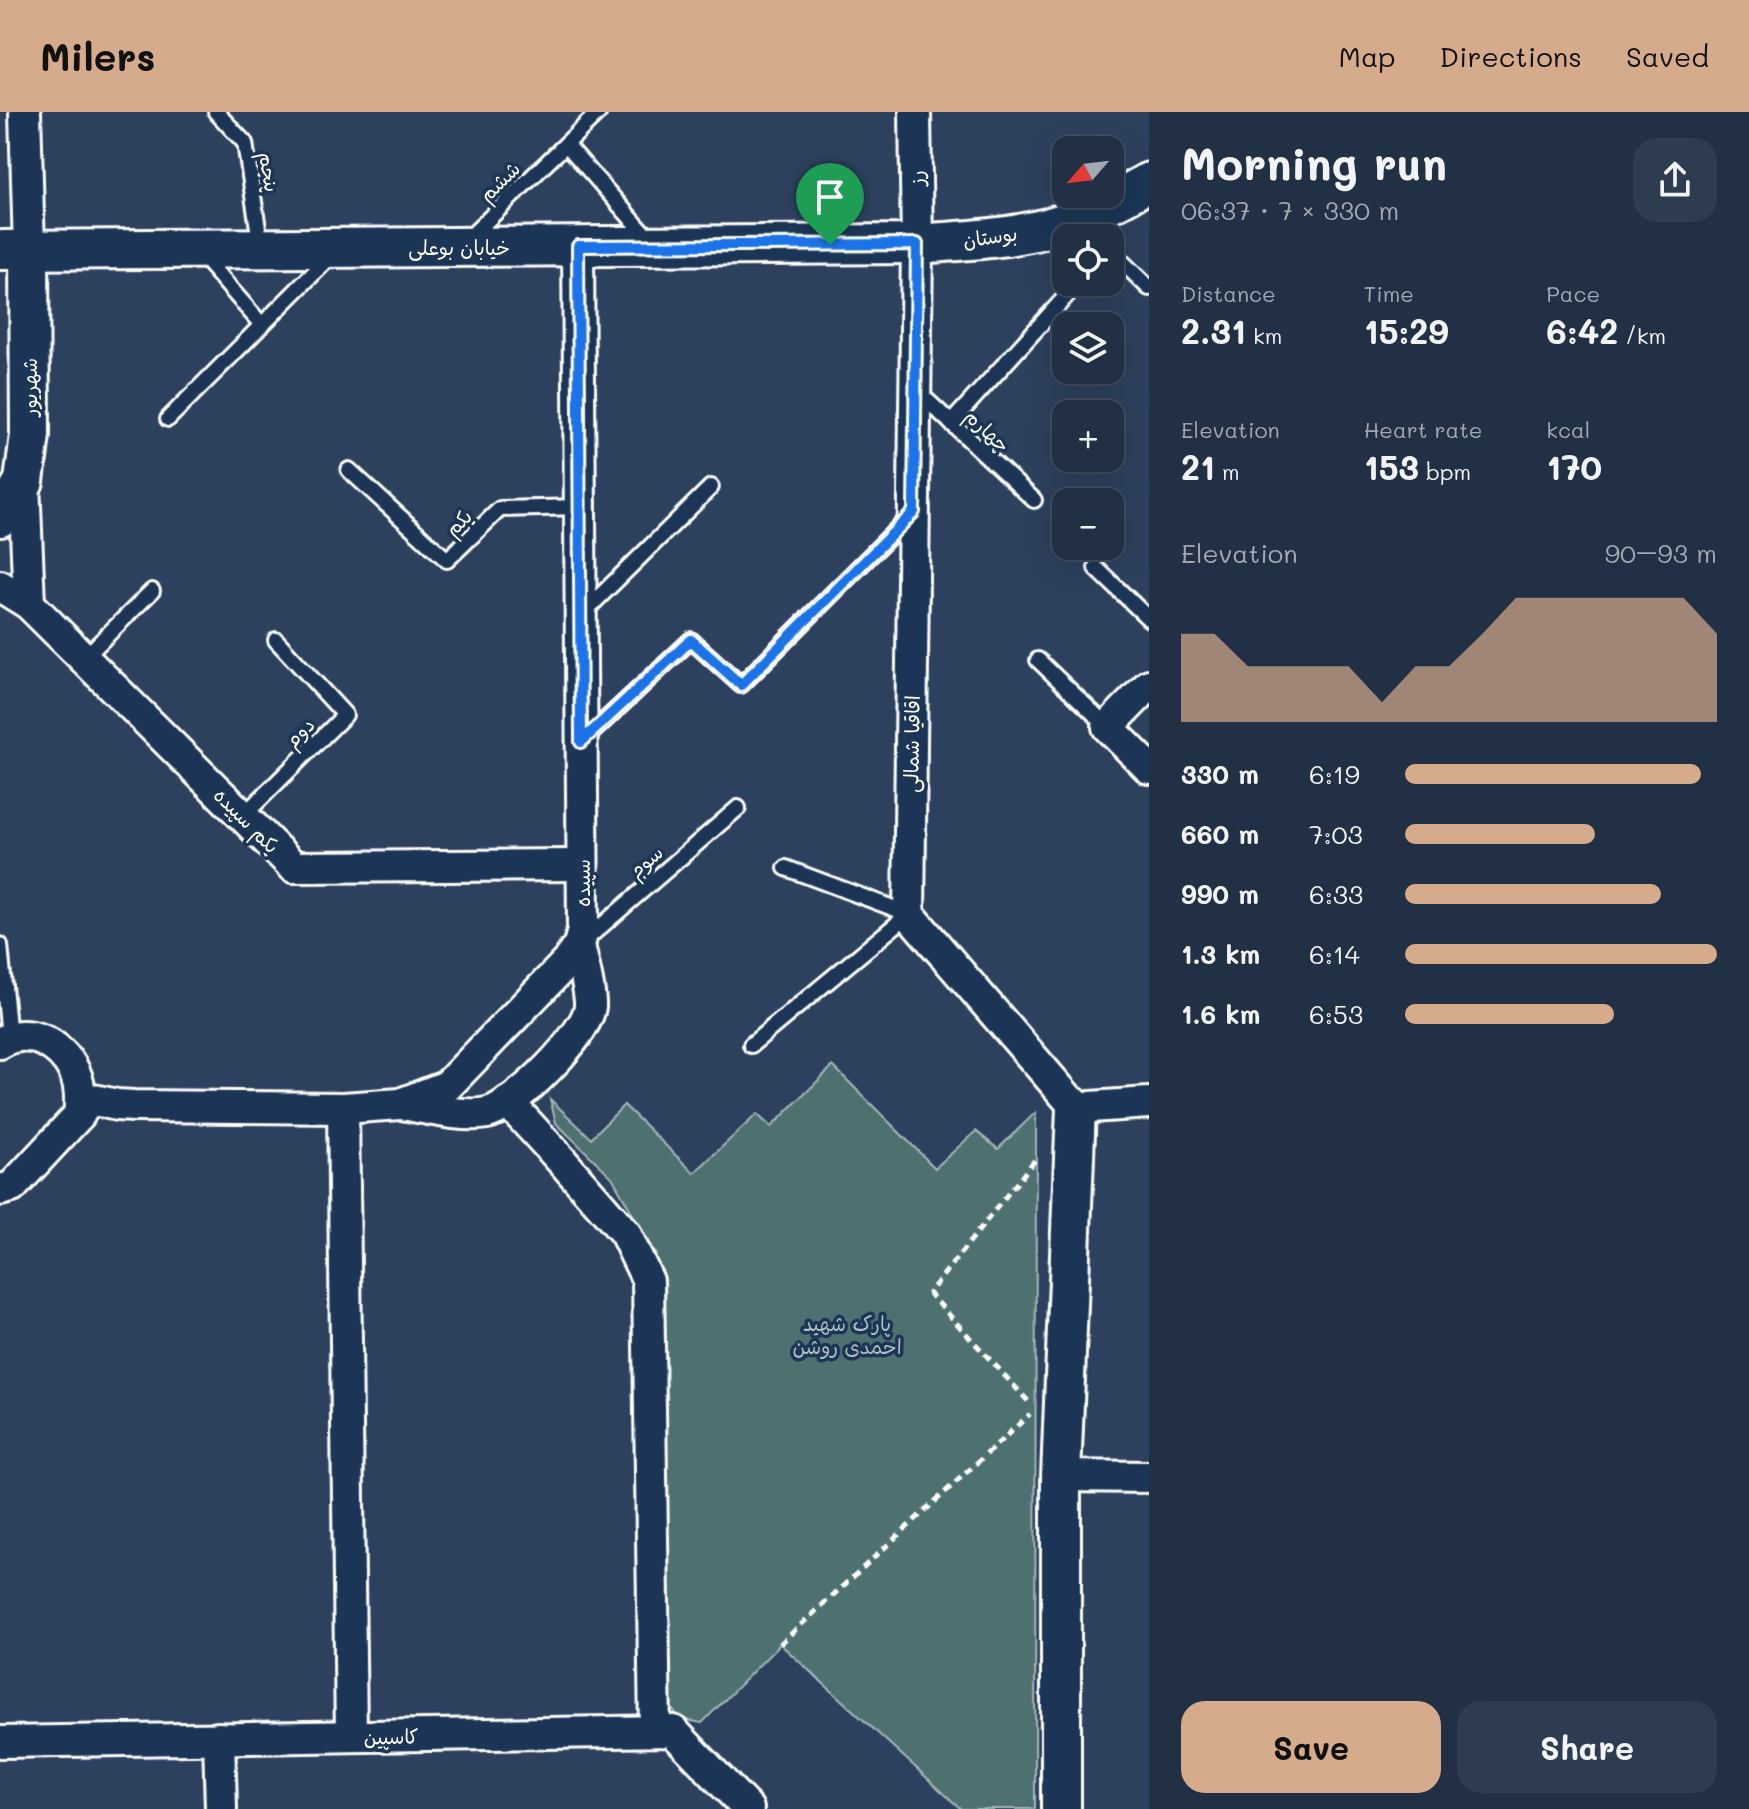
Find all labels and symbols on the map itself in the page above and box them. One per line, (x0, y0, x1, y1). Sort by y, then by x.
north arrow (1052, 136, 1124, 208)
street label: پنجم (251, 150, 286, 194)
street label: ششم (473, 155, 527, 209)
pin (796, 163, 864, 245)
street label: رز (903, 170, 929, 188)
street label: بوستان (961, 219, 1019, 253)
street label: خیابان بوعلی (408, 234, 510, 261)
street label: شهریور (16, 358, 43, 418)
street label: چهارم (958, 402, 1016, 460)
street label: یکم (439, 503, 479, 543)
street label: اقاقیا شمالی (897, 695, 926, 793)
street label: دوم (278, 711, 323, 756)
street label: یکم سپیده (207, 782, 285, 860)
street label: سوم (622, 839, 670, 886)
street label: سپیده (569, 859, 596, 907)
park label: پارک شهید احمدی روشن (792, 1310, 902, 1359)
street label: کاسپین (363, 1723, 419, 1750)

